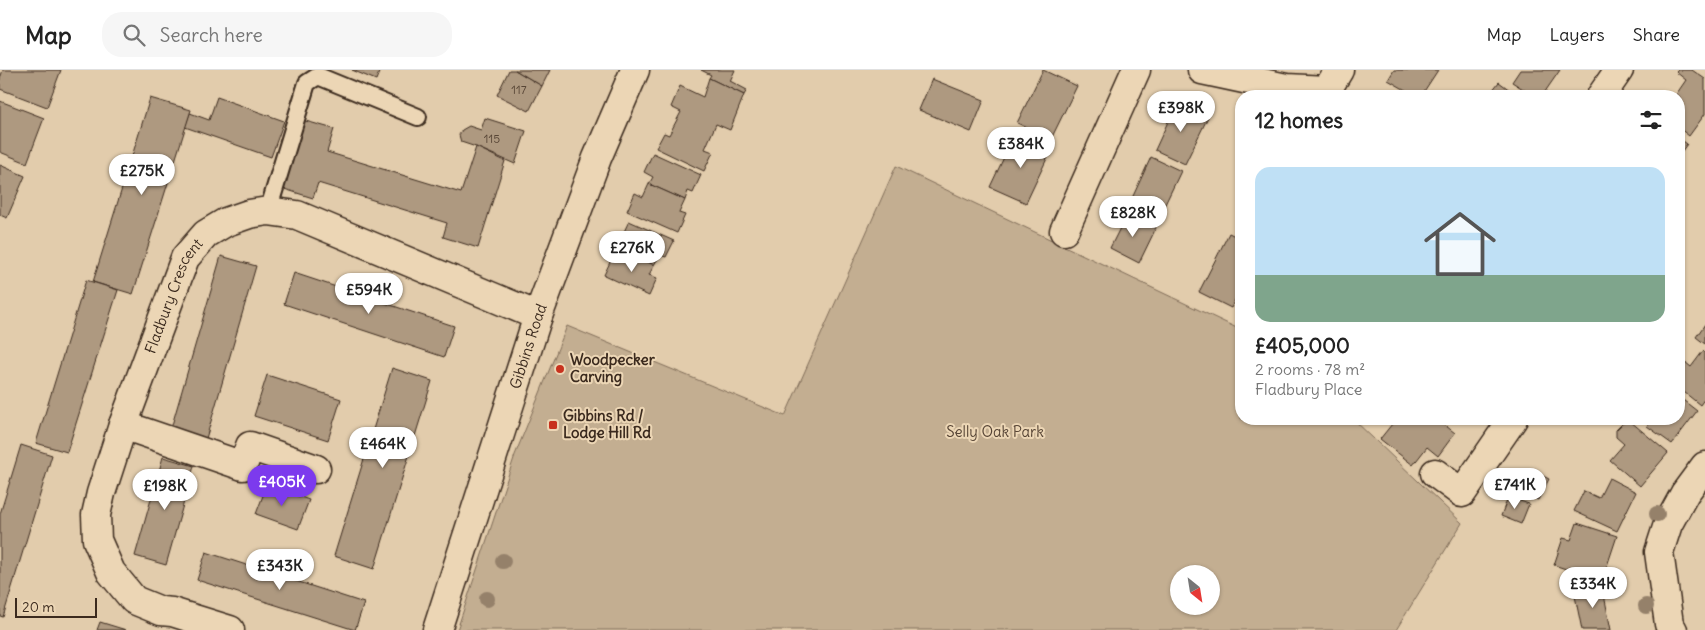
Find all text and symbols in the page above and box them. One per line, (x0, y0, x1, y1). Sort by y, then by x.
search box (102, 12, 452, 57)
text: Map (25, 20, 72, 50)
icon: search (120, 21, 148, 49)
text: Search here (160, 23, 263, 47)
text: Map (1486, 23, 1521, 46)
text: Layers (1549, 23, 1605, 46)
text: Share (1633, 23, 1680, 46)
house number: 117 (511, 82, 527, 97)
pin: £398K (1146, 90, 1216, 133)
text: £398K (1158, 97, 1204, 117)
icon: filters (1637, 106, 1665, 134)
text: 12 homes (1255, 107, 1343, 134)
pin: £384K (986, 126, 1056, 169)
house number: 115 (484, 131, 500, 146)
text: £384K (998, 133, 1044, 153)
pin: £275K (107, 154, 177, 196)
text: £275K (120, 160, 164, 180)
pin: £828K (1098, 196, 1168, 238)
icon: home (1415, 199, 1505, 289)
text: £828K (1110, 202, 1156, 222)
pin: £276K (597, 230, 667, 273)
street label: Fladbury Crescent (140, 234, 207, 356)
text: £276K (610, 237, 654, 257)
pin: £594K (334, 272, 404, 315)
text: £594K (346, 279, 392, 299)
street label: Gibbins Road (505, 301, 551, 391)
text: £405,000 (1255, 332, 1350, 359)
place label: Woodpecker Carving (570, 350, 656, 387)
text: 2 rooms · 78 m² (1255, 359, 1365, 379)
marker: Woodpecker Carving (554, 363, 566, 375)
text: Fladbury Place (1255, 379, 1362, 399)
place label: Gibbins Rd / Lodge Hill Rd (563, 406, 651, 443)
marker: Gibbins Rd / Lodge Hill Rd (547, 419, 559, 431)
park label: Selly Oak Park (946, 422, 1044, 441)
pin: £464K (348, 426, 418, 469)
text: £464K (360, 433, 406, 453)
pin: £405K (247, 464, 317, 507)
pin: £198K (130, 468, 200, 511)
pin: £741K (1480, 468, 1550, 510)
text: £405K (258, 471, 306, 491)
text: £741K (1494, 474, 1536, 494)
text: £198K (143, 475, 187, 495)
pin: £343K (245, 548, 315, 591)
text: £343K (257, 555, 303, 575)
north arrow (1170, 565, 1220, 615)
map controls (1170, 565, 1220, 615)
pin: £334K (1558, 566, 1628, 609)
text: £334K (1570, 573, 1616, 593)
scale bar (15, 595, 98, 618)
text: 20 m (22, 598, 55, 616)

